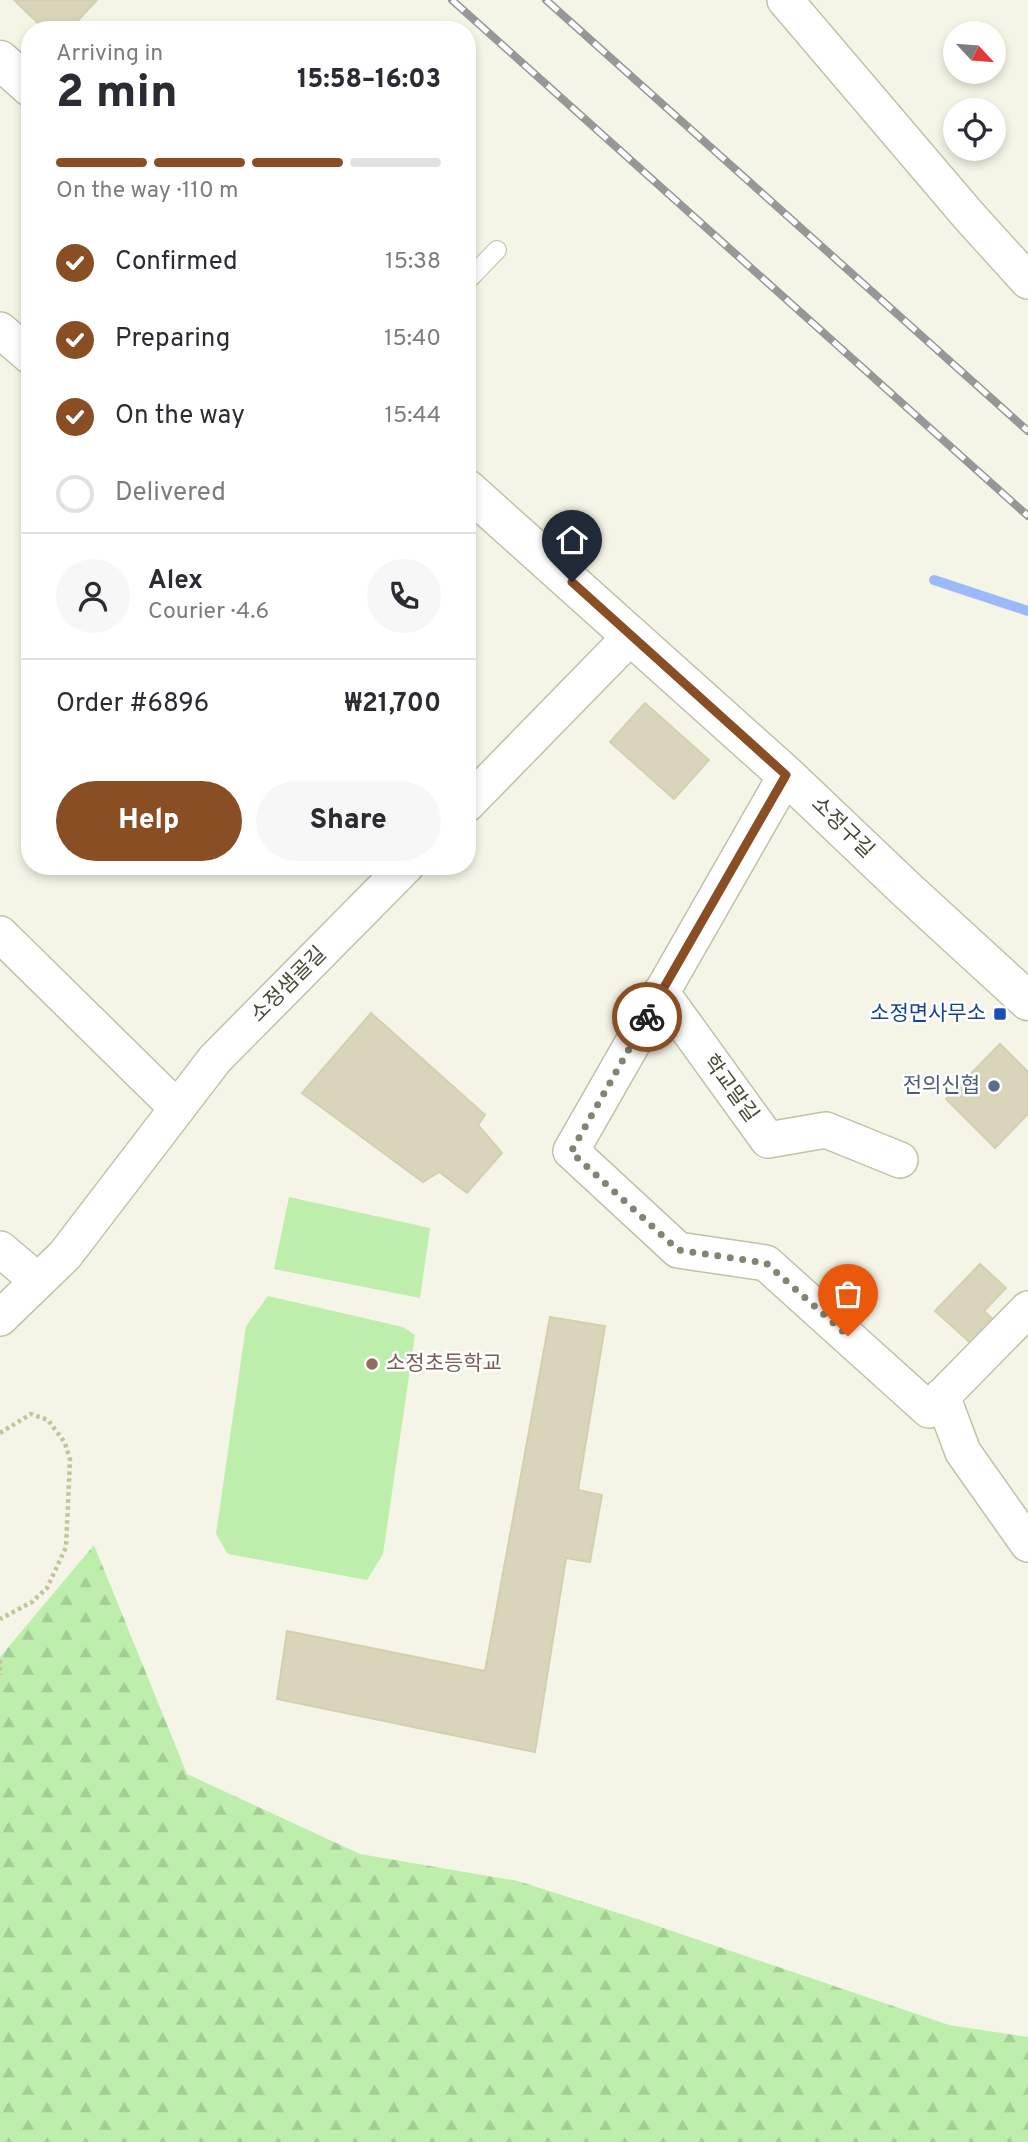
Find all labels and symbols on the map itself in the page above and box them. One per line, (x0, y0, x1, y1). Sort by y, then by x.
north arrow (943, 21, 1006, 84)
pin (542, 510, 602, 582)
street label: 소정구길 (805, 791, 879, 865)
street label: 소정샘골길 (245, 941, 333, 1029)
courier (612, 982, 682, 1052)
place label: 소정면사무소 (870, 1001, 986, 1028)
marker: 소정면사무소 (992, 1006, 1008, 1022)
street label: 학교말길 (696, 1050, 764, 1128)
place label: 전의신협 (903, 1073, 980, 1100)
marker: 전의신협 (986, 1078, 1002, 1094)
pin (818, 1264, 878, 1336)
place label: 소정초등학교 (386, 1351, 502, 1378)
marker: 소정초등학교 (364, 1356, 380, 1372)

